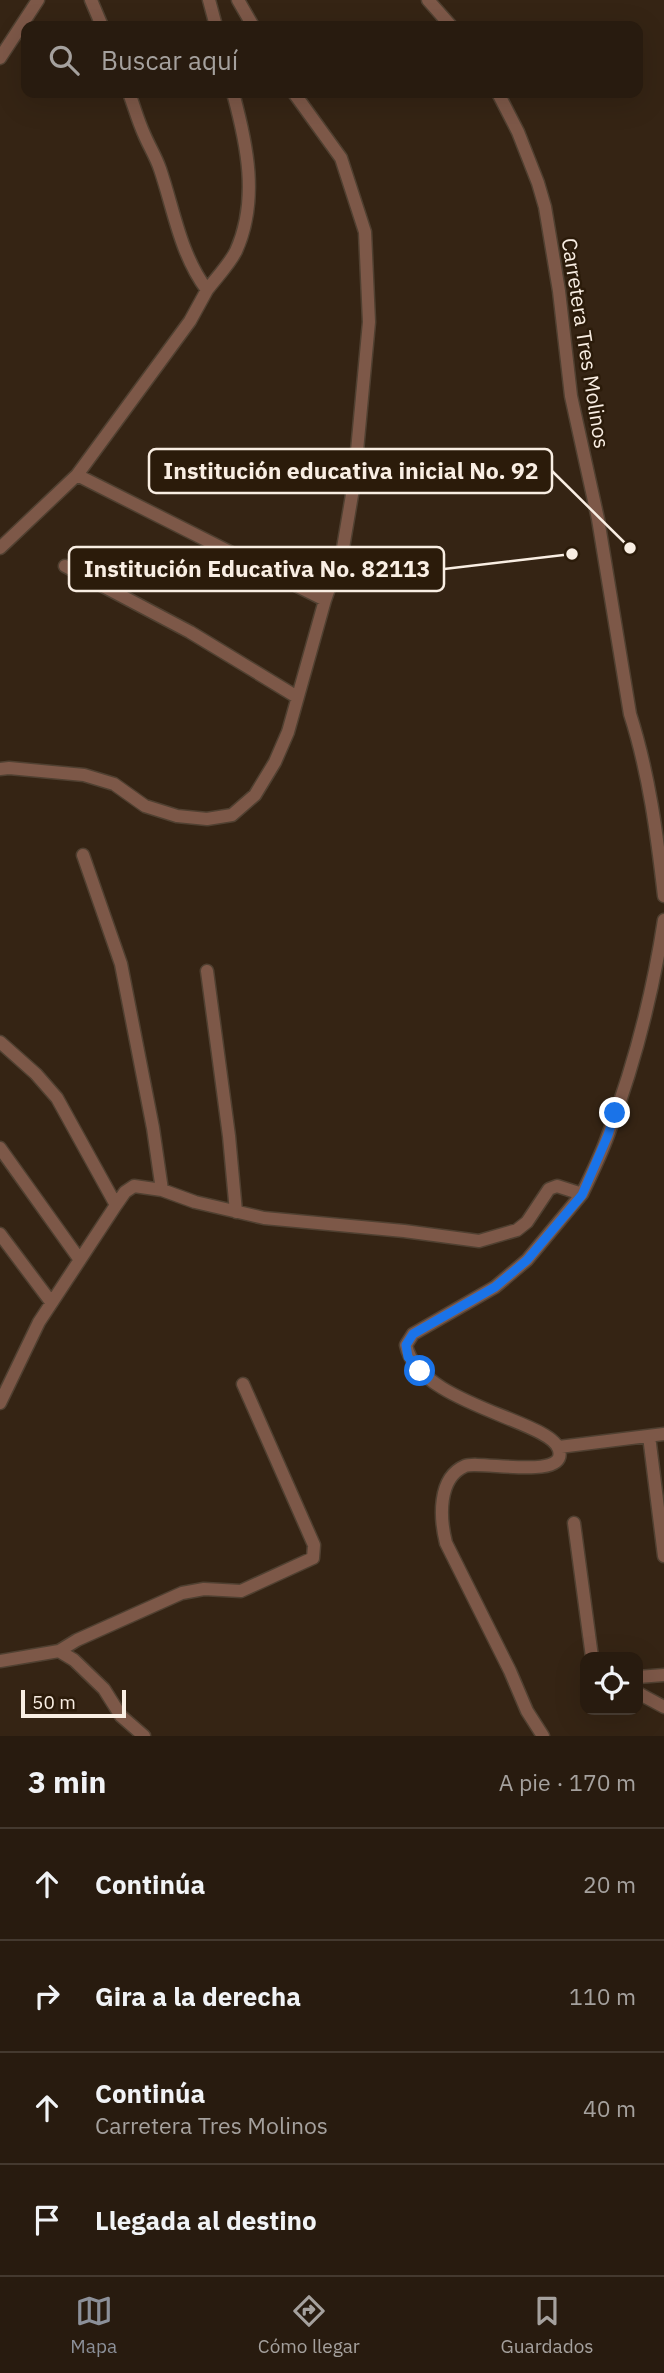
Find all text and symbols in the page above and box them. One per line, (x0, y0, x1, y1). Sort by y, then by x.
search box (21, 21, 643, 98)
icon: search (45, 41, 83, 79)
text: Buscar aquí (101, 43, 238, 77)
street label: Carretera Tres Molinos (556, 236, 616, 450)
callout: Institución educativa inicial No. 92 (149, 449, 552, 493)
text: Institución educativa inicial No. 92 (163, 455, 539, 485)
callout: Institución Educativa No. 82113 (69, 547, 444, 591)
text: Institución Educativa No. 82113 (84, 553, 430, 583)
route end (599, 1097, 630, 1128)
route start (404, 1355, 435, 1386)
map controls (580, 1652, 643, 1715)
button: locate (580, 1652, 643, 1715)
scale bar (21, 1687, 126, 1719)
text: 50 m (32, 1690, 76, 1714)
text: 3 min (28, 1762, 106, 1801)
text: A pie · 170 m (499, 1767, 636, 1797)
icon: ahead (28, 1865, 66, 1903)
text: Continúa (95, 1867, 205, 1901)
text: 20 m (583, 1869, 636, 1899)
icon: right (28, 1977, 66, 2015)
text: Gira a la derecha (95, 1979, 301, 2013)
text: 110 m (569, 1981, 636, 2011)
text: Continúa (95, 2076, 205, 2110)
icon: ahead (28, 2089, 66, 2127)
text: 40 m (583, 2093, 636, 2123)
text: Carretera Tres Molinos (95, 2110, 328, 2140)
icon: arrive (28, 2201, 66, 2239)
text: Llegada al destino (95, 2203, 317, 2237)
tab: Mapa (70, 2292, 117, 2358)
tab: Cómo llegar (258, 2292, 360, 2358)
tab: Guardados (501, 2292, 594, 2358)

